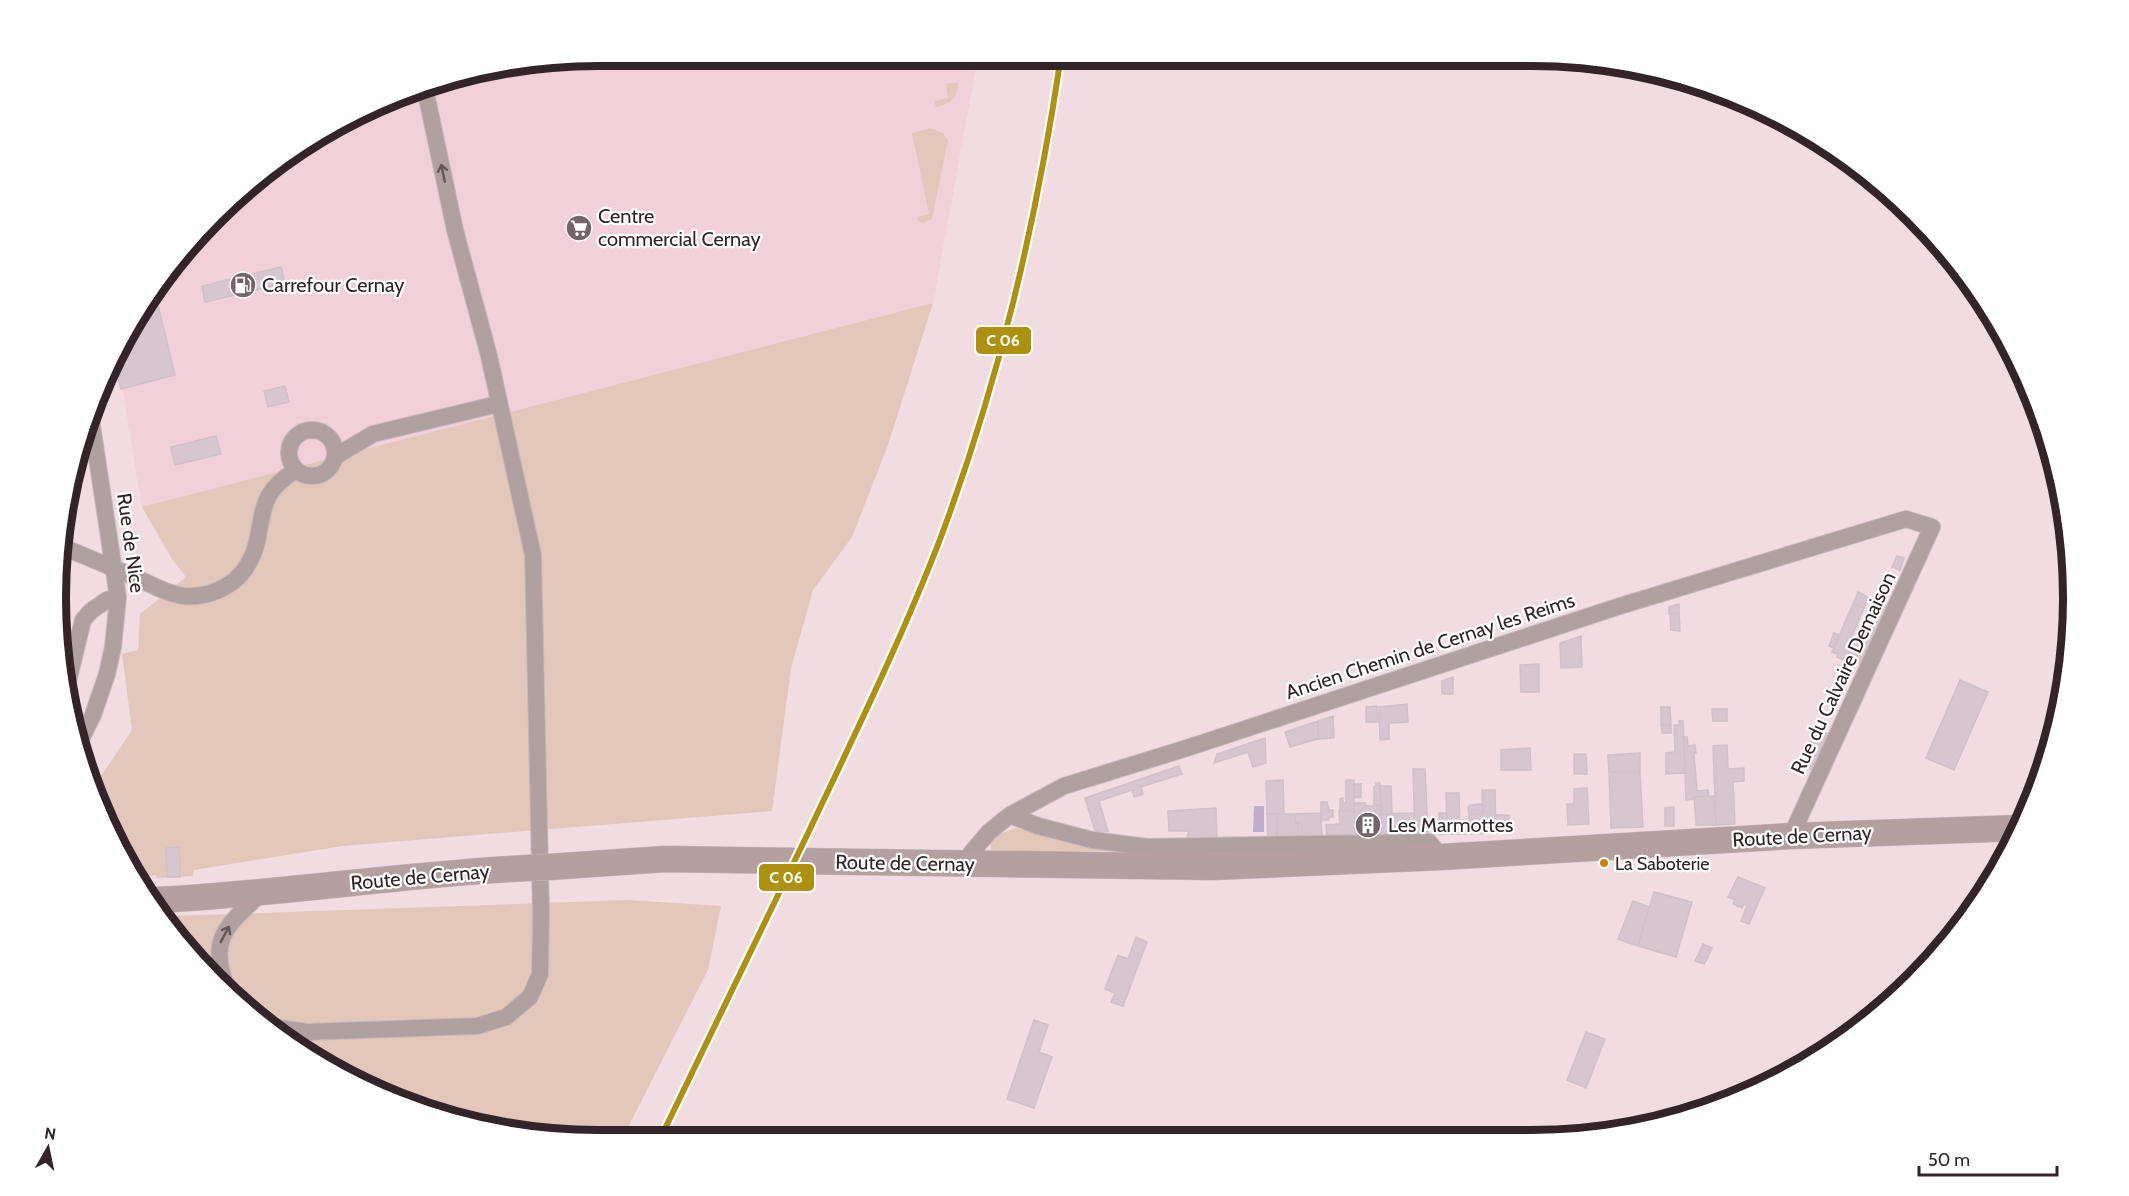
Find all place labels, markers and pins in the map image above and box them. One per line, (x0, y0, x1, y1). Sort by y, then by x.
place label: Centre commercial Cernay (598, 204, 761, 251)
supermarket icon: Centre commercial Cernay (564, 213, 594, 243)
fuel station icon: Carrefour Cernay (228, 270, 258, 300)
place label: Carrefour Cernay (262, 273, 404, 297)
building icon: Les Marmottes (1353, 810, 1383, 840)
place label: Les Marmottes (1388, 813, 1513, 837)
place label: La Saboterie (1615, 853, 1710, 875)
marker: La Saboterie (1598, 857, 1610, 869)

